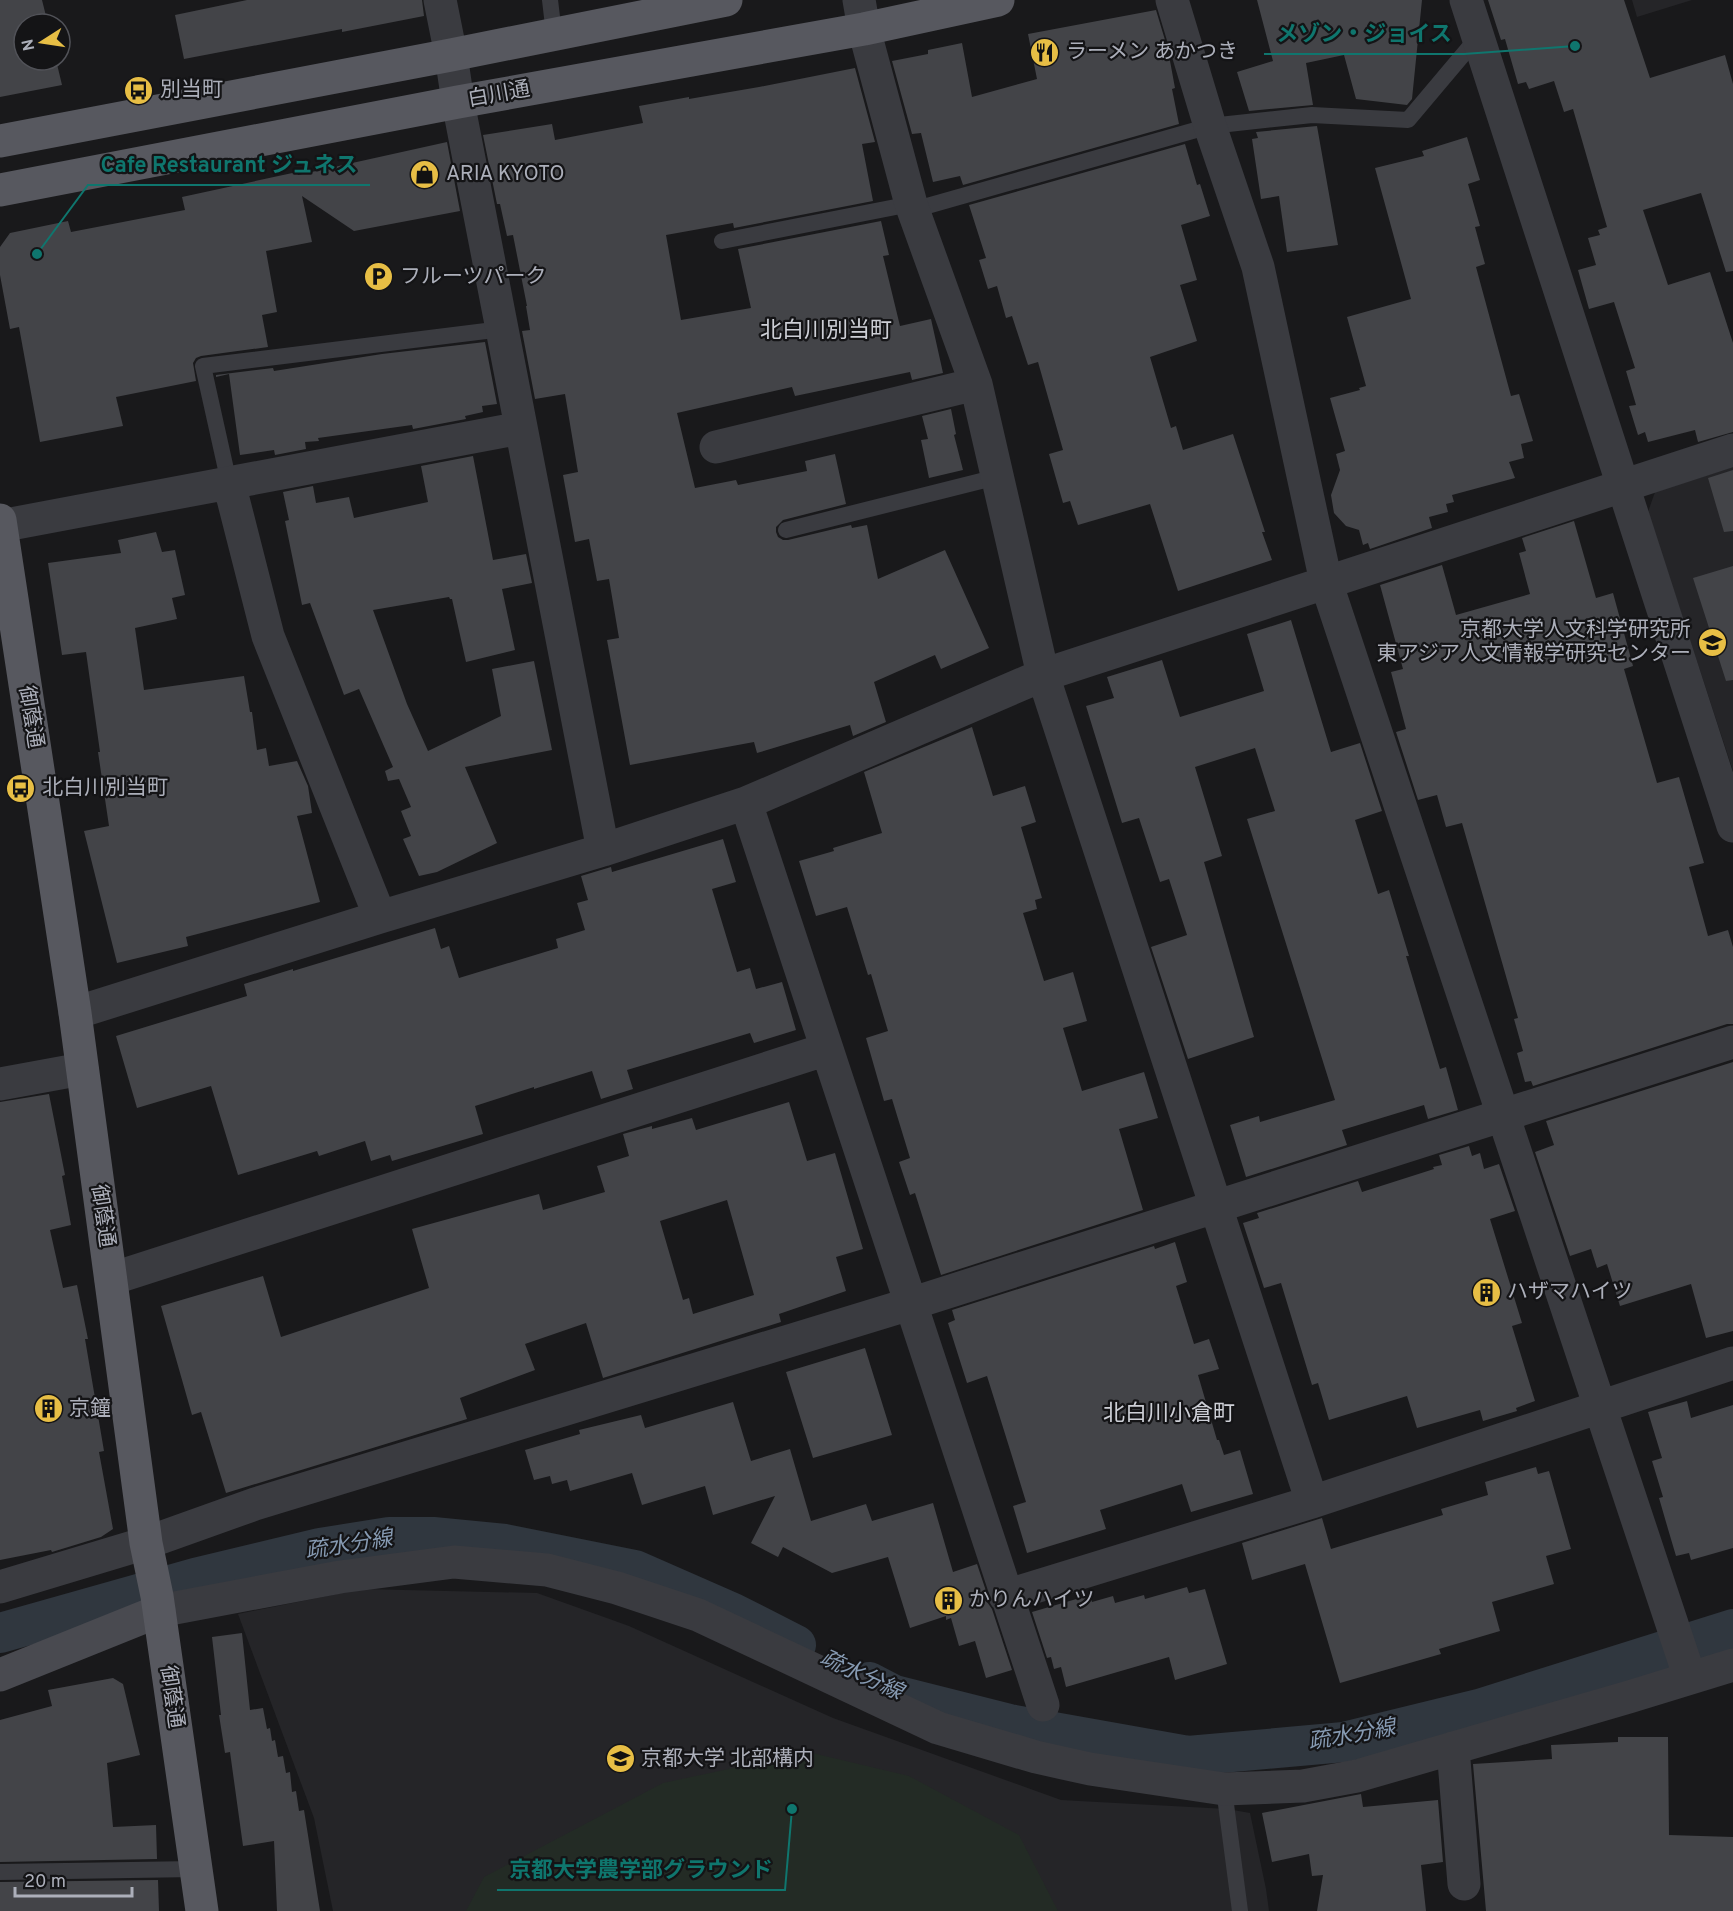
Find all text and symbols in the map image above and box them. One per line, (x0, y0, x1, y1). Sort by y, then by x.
north arrow (12, 12, 72, 72)
callout: メゾン・ジョイス (1264, 14, 1464, 54)
text: メゾン・ジョイス (1276, 21, 1452, 49)
restaurant icon: ラーメン あかつき (1029, 36, 1061, 68)
text: N (18, 37, 40, 52)
place label: ラーメン あかつき (1066, 39, 1238, 66)
bus stop icon: 別当町 (123, 74, 155, 106)
street label: 白川通 (466, 76, 532, 114)
place label: 別当町 (160, 77, 223, 104)
callout: Cafe Restaurant ジュネス (88, 145, 370, 185)
text: Cafe Restaurant ジュネス (100, 153, 358, 180)
shop icon: ARIA KYOTO (409, 158, 441, 190)
place label: ARIA KYOTO (446, 161, 565, 188)
parking icon: フルーツパーク (363, 261, 395, 293)
place label: フルーツパーク (400, 264, 547, 291)
district label: 北白川別当町 (760, 318, 892, 345)
place label: 京都大学人文科学研究所 東アジア人文情報学研究センター (1377, 617, 1691, 668)
school or university icon: 京都大学人文科学研究所 東アジア人文情報学研究センター (1696, 626, 1728, 658)
street label: 御蔭通 (12, 684, 48, 750)
bus stop icon: 北白川別当町 (5, 772, 37, 804)
place label: 北白川別当町 (42, 775, 168, 802)
street label: 御蔭通 (84, 1183, 120, 1249)
building icon: ハザマハイツ (1470, 1276, 1502, 1308)
place label: ハザマハイツ (1507, 1279, 1633, 1306)
building icon: 京鐘 (32, 1393, 64, 1425)
place label: 京鐘 (69, 1396, 111, 1423)
district label: 北白川小倉町 (1103, 1401, 1235, 1428)
water label: 疏水分線 (303, 1525, 398, 1566)
building icon: かりんハイツ (932, 1584, 964, 1616)
place label: かりんハイツ (969, 1587, 1095, 1614)
water label: 疏水分線 (815, 1645, 909, 1708)
street label: 御蔭通 (153, 1664, 189, 1730)
water label: 疏水分線 (1306, 1715, 1401, 1757)
school or university icon: 京都大学 北部構内 (604, 1743, 636, 1775)
place label: 京都大学 北部構内 (641, 1746, 814, 1773)
callout: 京都大学農学部グラウンド (497, 1850, 785, 1890)
text: 京都大学農学部グラウンド (509, 1857, 773, 1885)
scale bar (15, 1860, 132, 1898)
text: 20 m (24, 1871, 66, 1894)

